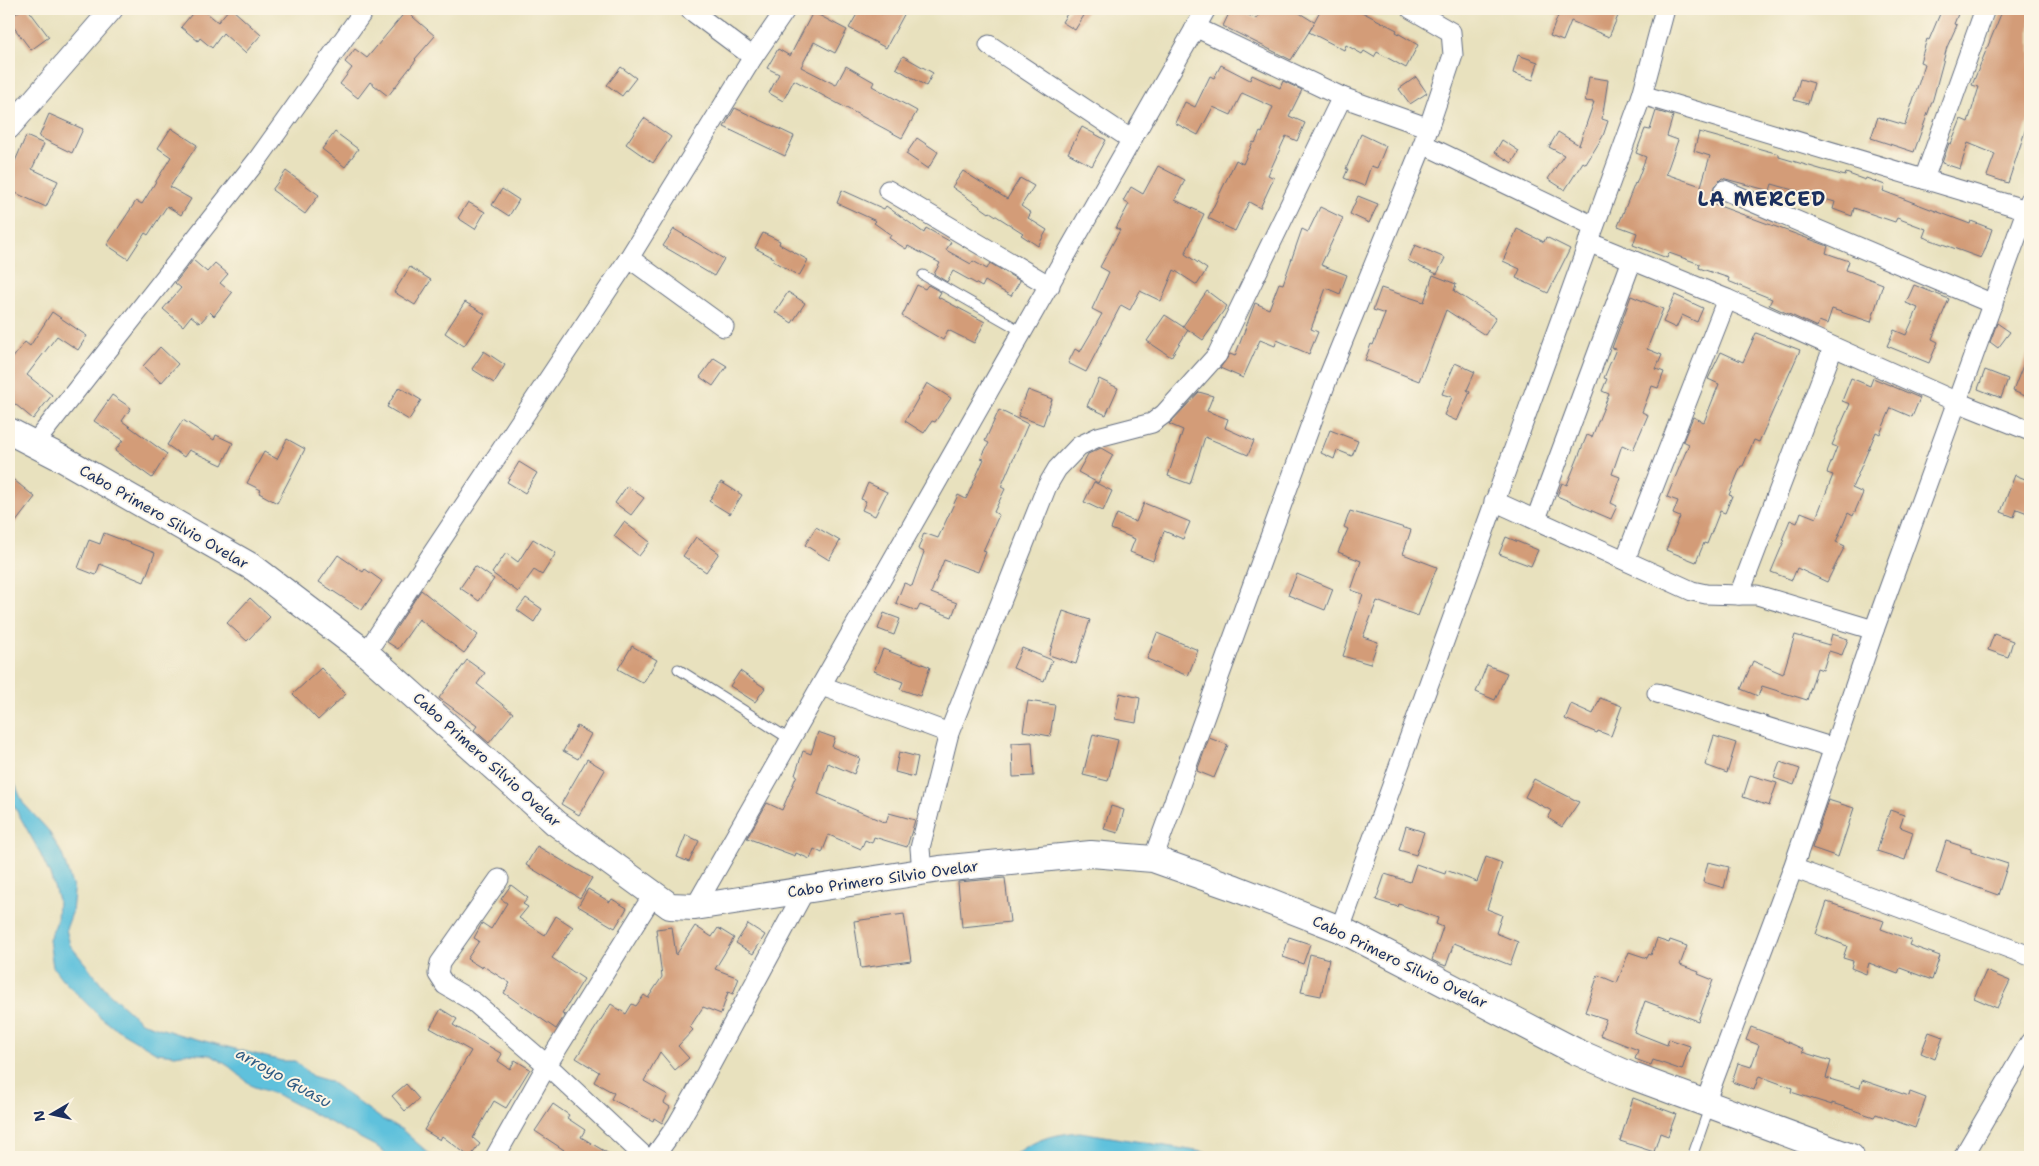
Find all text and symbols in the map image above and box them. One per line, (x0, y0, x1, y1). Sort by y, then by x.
district label: LA MERCED (1698, 186, 1826, 212)
street label: Cabo Primero Silvio Ovelar (76, 460, 252, 574)
street label: Cabo Primero Silvio Ovelar (409, 688, 565, 832)
street label: Cabo Primero Silvio Ovelar (786, 856, 980, 902)
street label: Cabo Primero Silvio Ovelar (1309, 911, 1491, 1013)
water label: arroyo Guasu (232, 1043, 335, 1112)
north arrow (28, 1088, 78, 1138)
text: N (29, 1109, 49, 1123)

